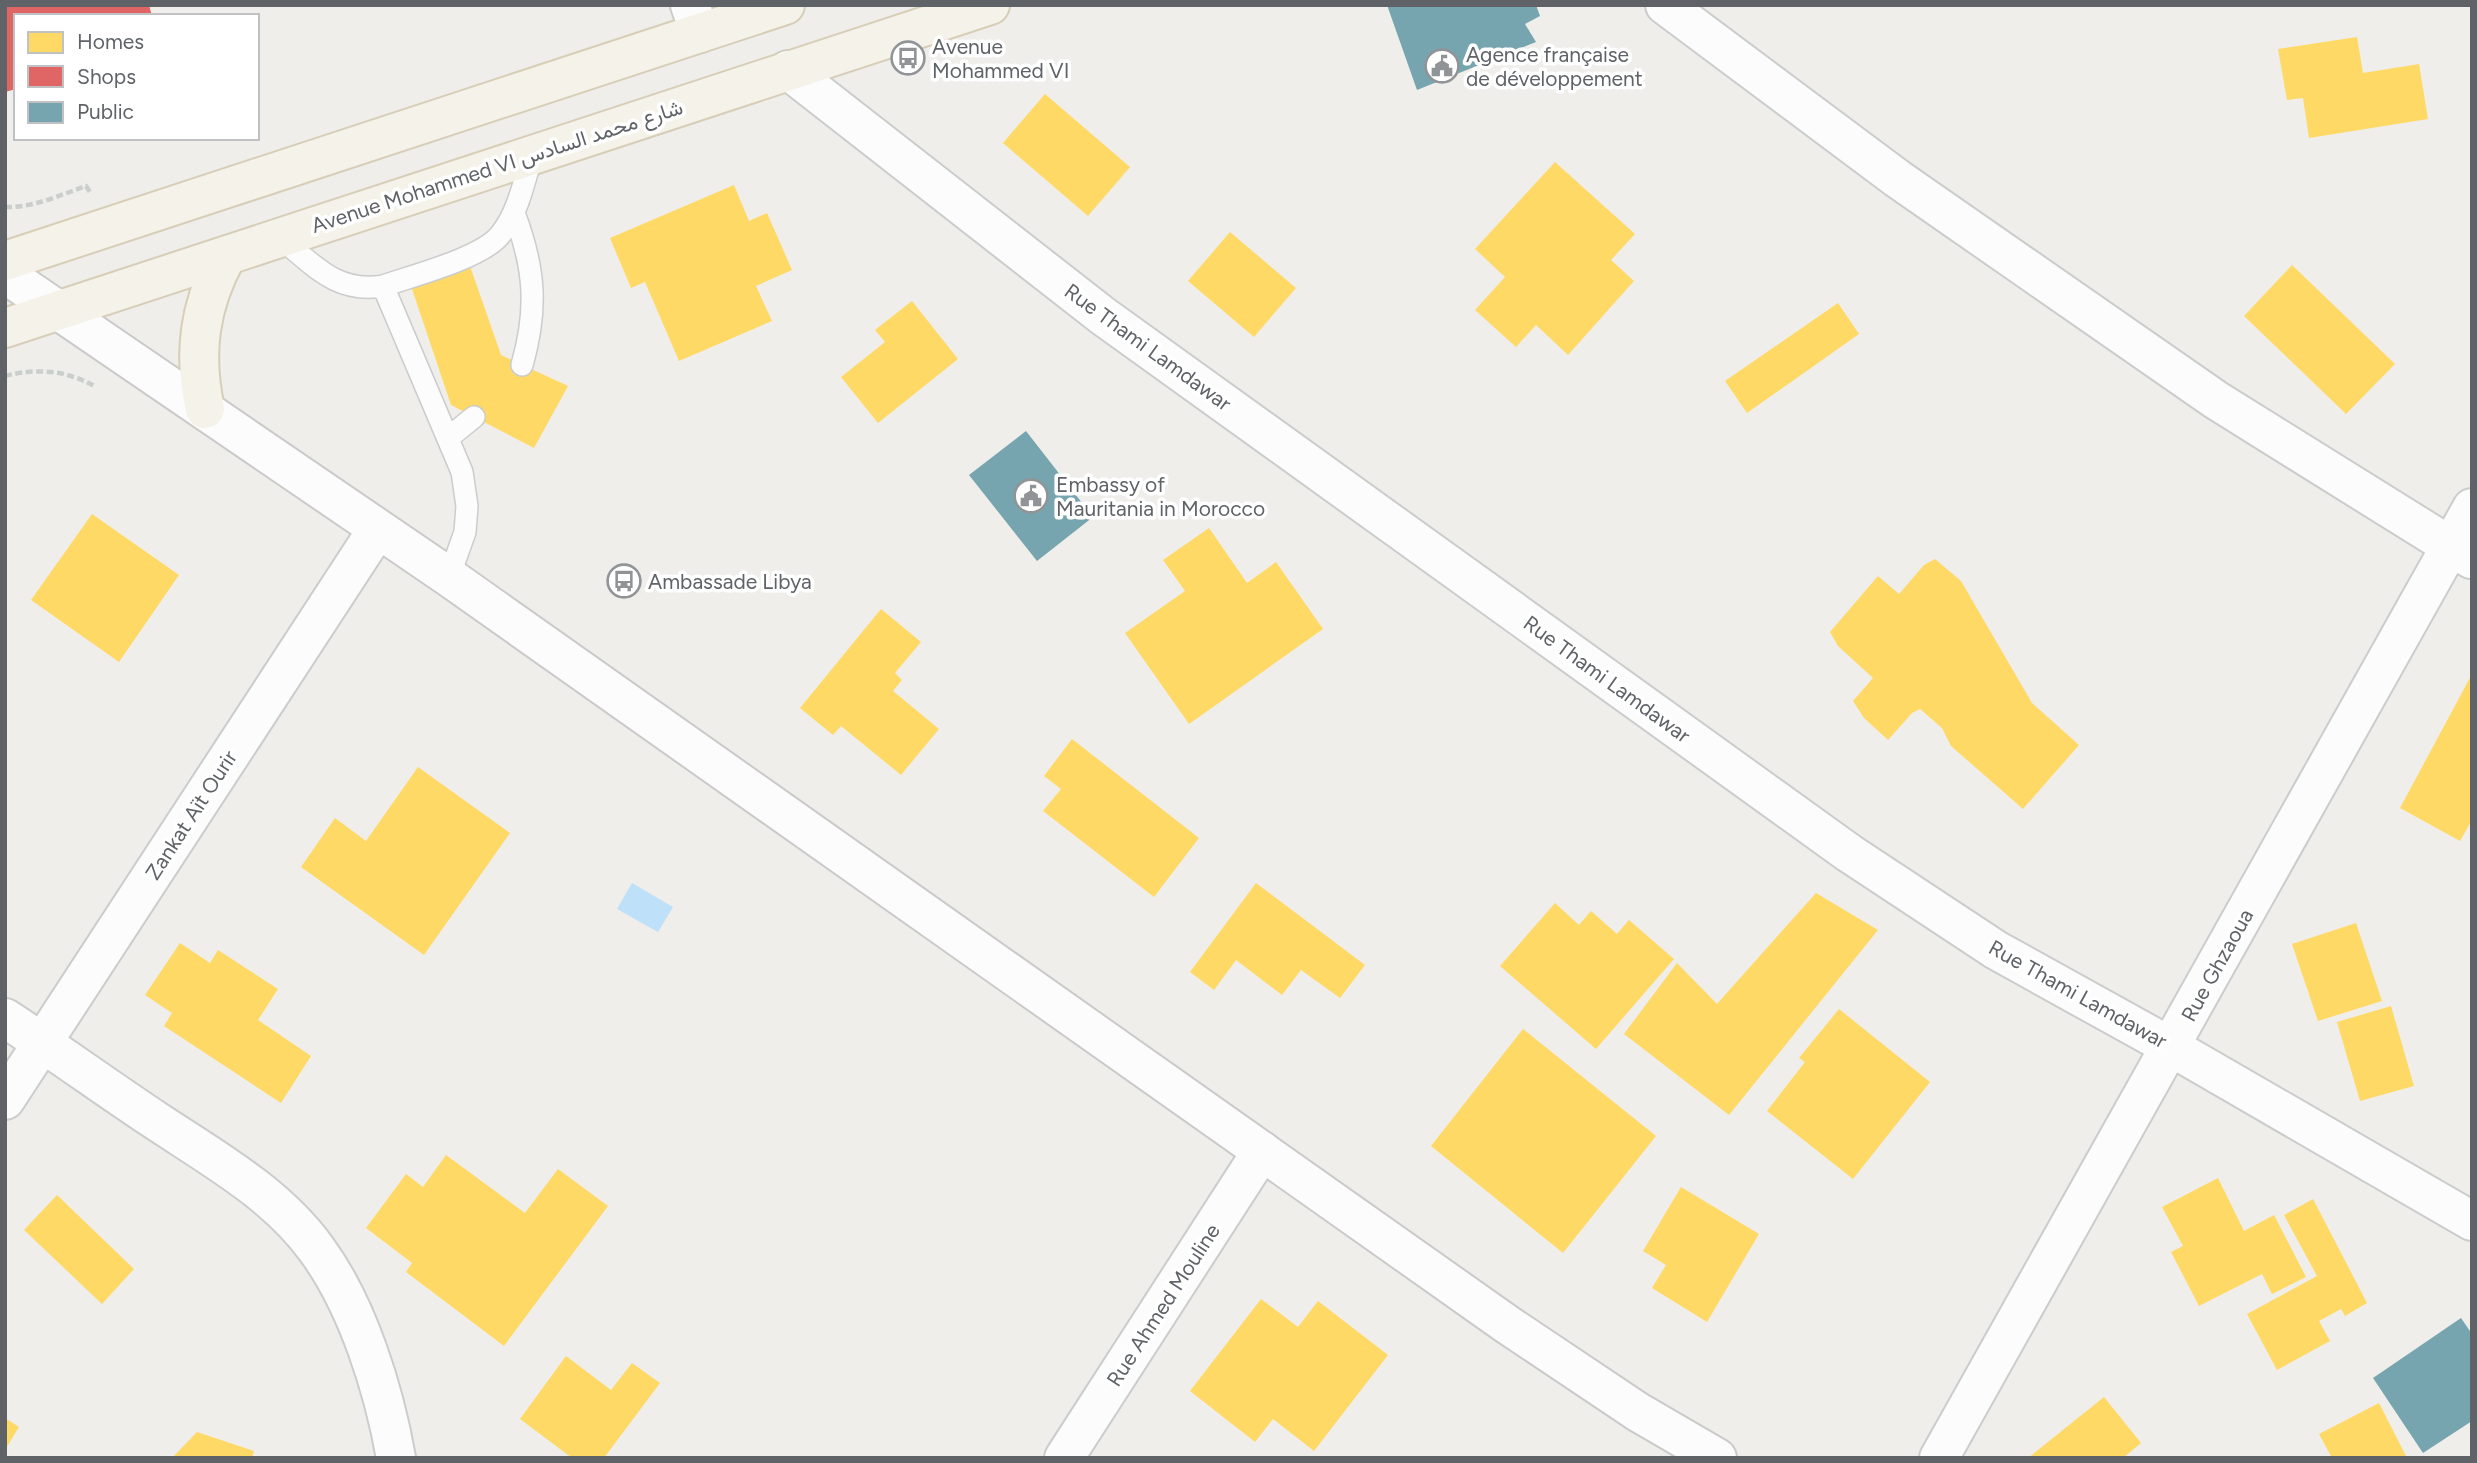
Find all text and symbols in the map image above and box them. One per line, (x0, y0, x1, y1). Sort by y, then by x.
legend (14, 14, 259, 140)
text: Homes (77, 29, 144, 54)
place label: Avenue Mohammed VI (932, 34, 1069, 83)
bus stop icon: Avenue Mohammed VI (889, 39, 927, 77)
place label: Agence française de développement (1466, 42, 1643, 91)
public building icon: Agence française de développement (1423, 47, 1461, 85)
text: Shops (77, 64, 136, 89)
street label: Avenue Mohammed VI شارع محمد السادس (308, 94, 686, 240)
text: Public (77, 99, 134, 124)
street label: Rue Thami Lamdawar (1060, 278, 1236, 416)
place label: Embassy of Mauritania in Morocco (1056, 472, 1265, 521)
public building icon: Embassy of Mauritania in Morocco (1012, 477, 1050, 515)
bus stop icon: Ambassade Libya (605, 562, 643, 600)
place label: Ambassade Libya (648, 569, 812, 594)
street label: Rue Thami Lamdawar (1519, 610, 1695, 748)
street label: Zankat Aït Ourir (140, 746, 242, 884)
street label: Rue Ghzaoua (2176, 904, 2258, 1026)
street label: Rue Thami Lamdawar (1985, 935, 2171, 1053)
street label: Rue Ahmed Mouline (1101, 1219, 1225, 1391)

